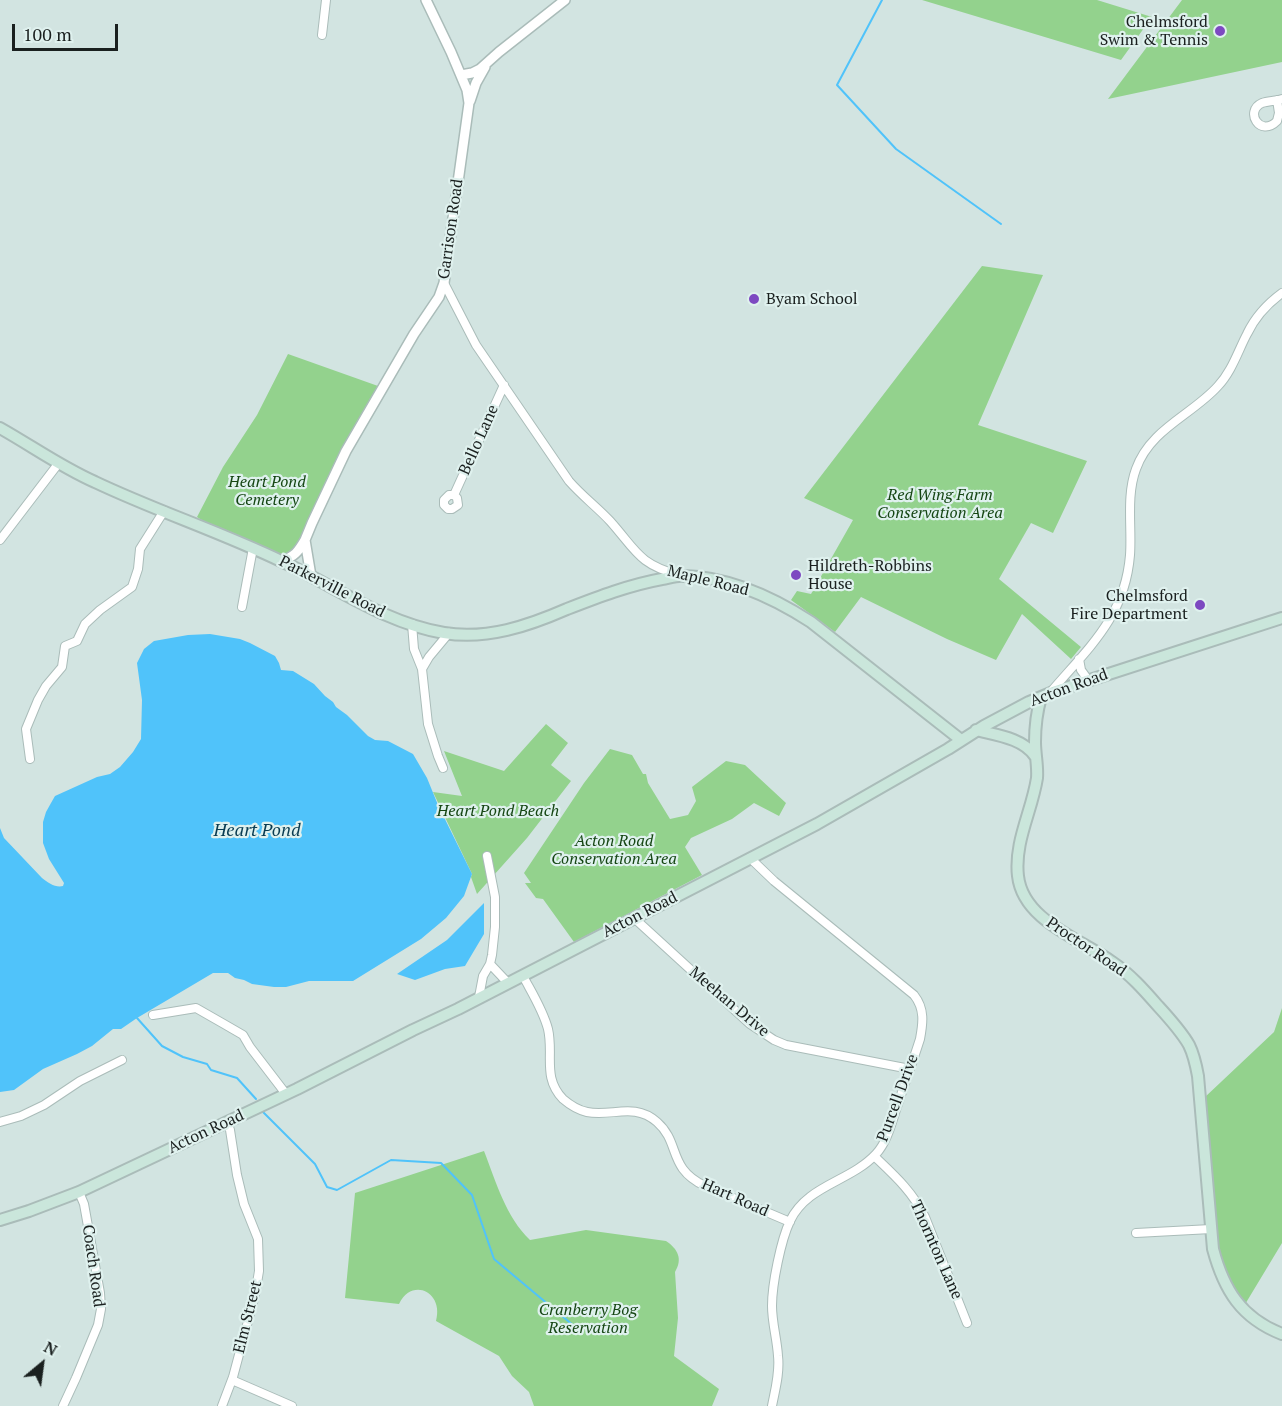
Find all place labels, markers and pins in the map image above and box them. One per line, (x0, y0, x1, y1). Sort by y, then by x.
place label: Chelmsford Swim & Tennis (1100, 12, 1208, 50)
marker: Chelmsford Swim & Tennis (1213, 24, 1227, 38)
place label: Byam School (766, 289, 858, 309)
marker: Byam School (747, 292, 761, 306)
place label: Hildreth-Robbins House (808, 556, 932, 594)
marker: Hildreth-Robbins House (789, 568, 803, 582)
place label: Chelmsford Fire Department (1071, 586, 1188, 624)
marker: Chelmsford Fire Department (1193, 598, 1207, 612)

